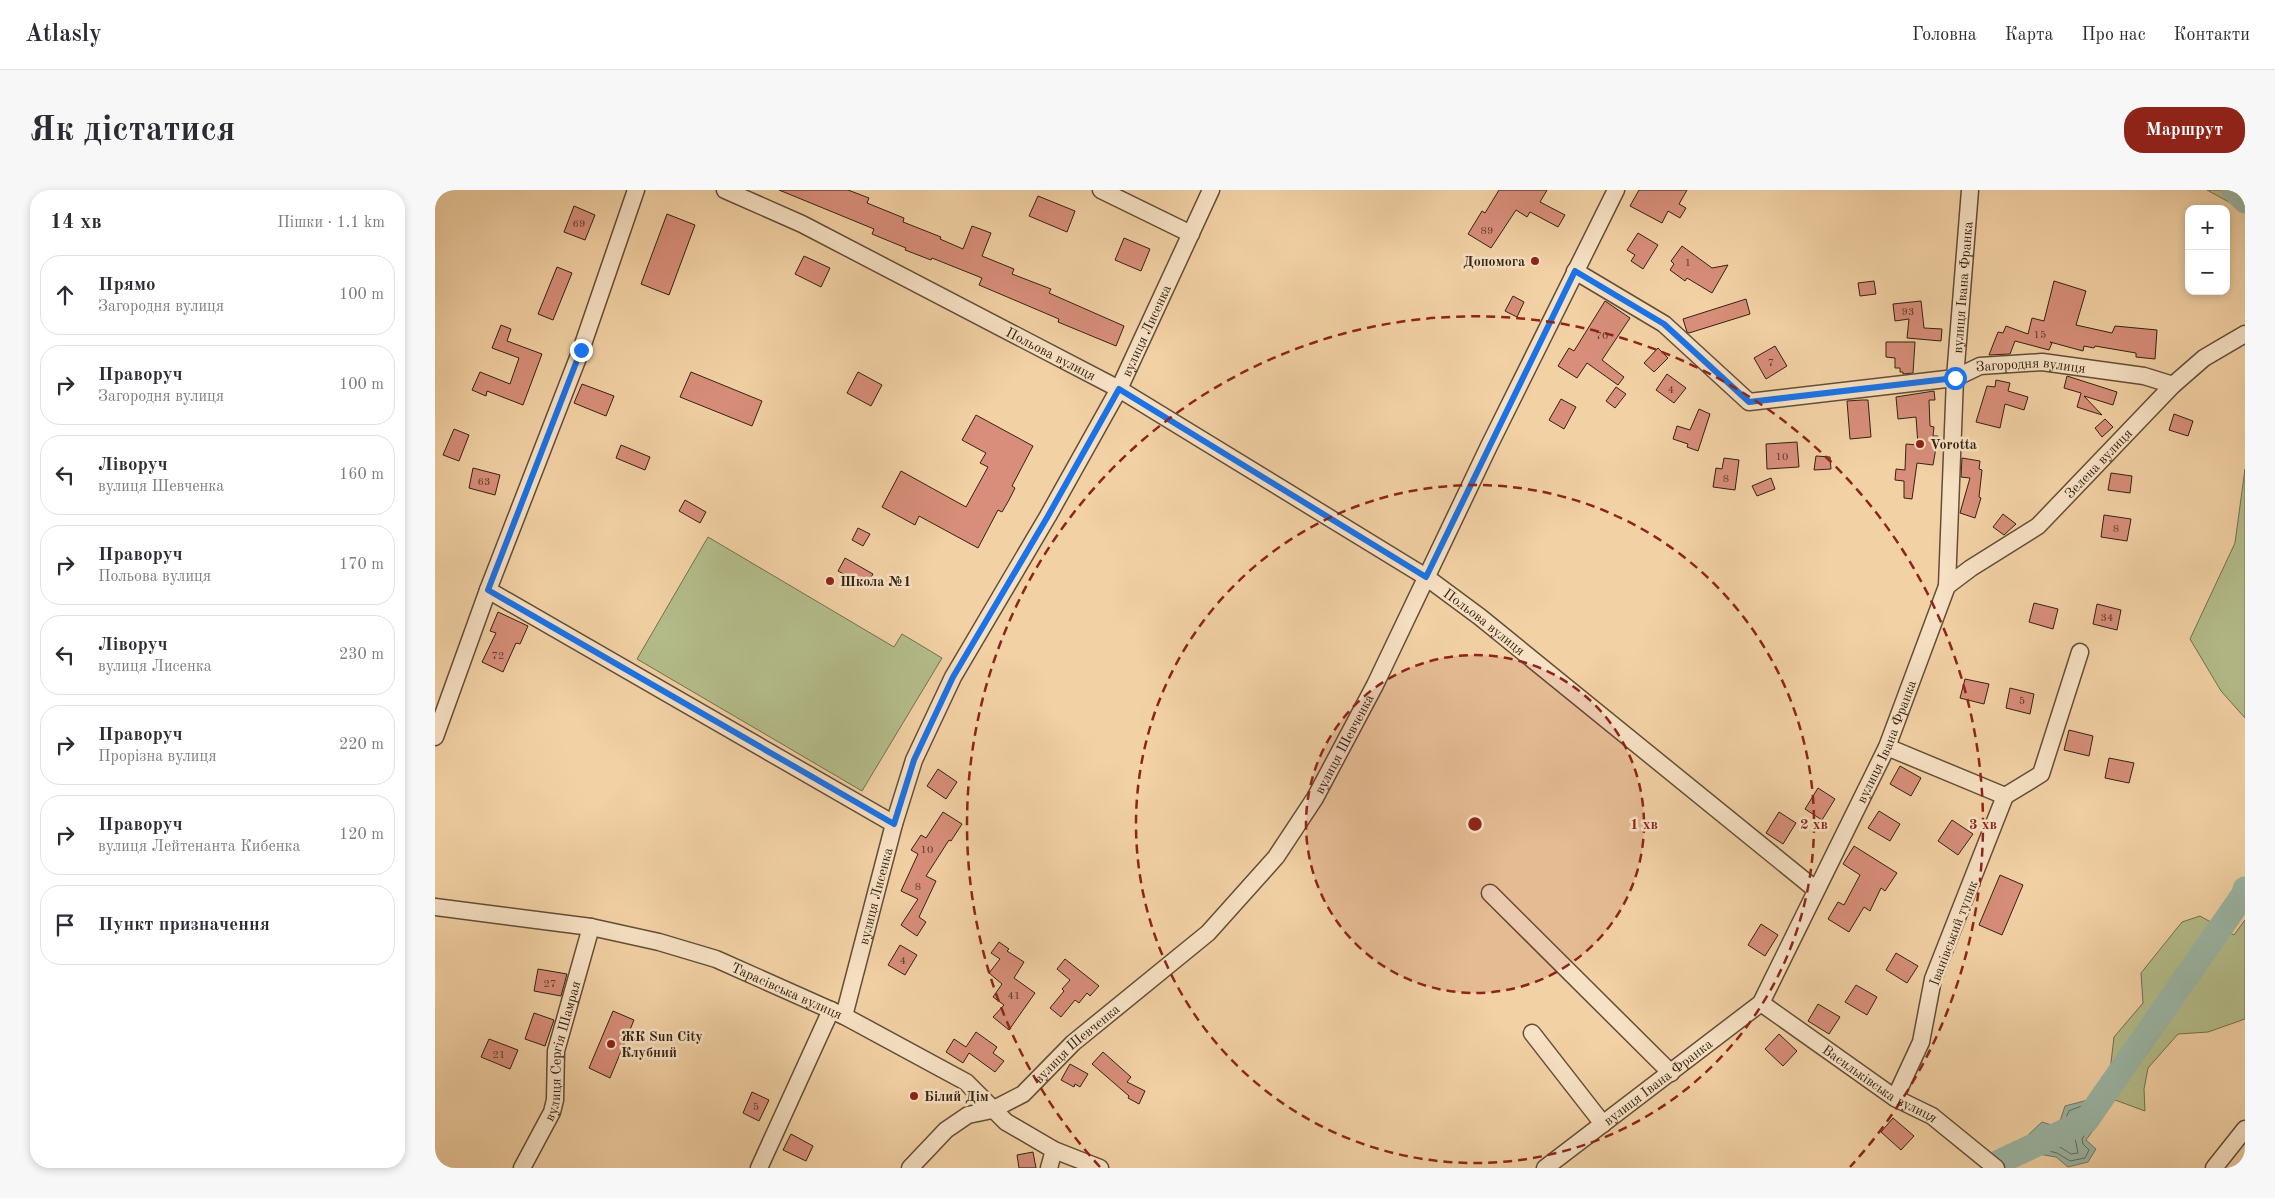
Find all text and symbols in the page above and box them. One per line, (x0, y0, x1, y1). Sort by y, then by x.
text: Atlasly (25, 23, 102, 47)
text: Головна (1912, 26, 1977, 44)
text: Карта (2005, 26, 2053, 44)
text: Про нас (2081, 26, 2146, 44)
text: Контакти (2174, 26, 2250, 44)
button: Маршрут (2124, 107, 2245, 153)
text: Як дістатися (30, 113, 235, 148)
map controls (2185, 205, 2230, 295)
button: + (2185, 205, 2230, 250)
text: 14 хв (50, 212, 102, 233)
text: Пішки · 1.1 km (277, 215, 385, 231)
house number: 69 (573, 219, 585, 230)
street label: вулиця Івана Франка (1951, 221, 1975, 354)
house number: 89 (1481, 226, 1493, 237)
button: − (2185, 250, 2230, 295)
place label: Допомога (1463, 255, 1525, 269)
marker: Допомога (1529, 255, 1541, 267)
house number: 1 (1685, 258, 1691, 269)
text: Прямо (98, 276, 156, 295)
icon: ahead (51, 281, 79, 309)
street label: вулиця Лисенка (1120, 283, 1174, 379)
text: 100 m (339, 287, 384, 303)
text: Загородня вулиця (98, 299, 224, 315)
house number: 93 (1902, 307, 1914, 318)
street label: Польова вулиця (1003, 325, 1098, 384)
house number: 15 (2034, 330, 2046, 341)
house number: 70 (1596, 331, 1608, 342)
route end (570, 339, 593, 362)
street label: Загородня вулиця (1975, 356, 2086, 376)
house number: 7 (1768, 358, 1774, 369)
text: Праворуч (98, 366, 183, 385)
route start (1944, 367, 1967, 390)
icon: right (51, 371, 79, 399)
text: 100 m (339, 377, 384, 393)
house number: 4 (1668, 385, 1674, 396)
text: Загородня вулиця (98, 389, 224, 405)
street label: Зелена вулиця (2063, 426, 2135, 501)
marker: Vorotta (1914, 438, 1926, 450)
place label: Vorotta (1930, 438, 1977, 452)
house number: 10 (1776, 452, 1788, 463)
text: Ліворуч (98, 456, 168, 475)
icon: left (51, 461, 79, 489)
text: 160 m (339, 467, 384, 483)
house number: 8 (1723, 474, 1729, 485)
house number: 63 (478, 477, 490, 488)
text: вулиця Шевченка (98, 479, 224, 495)
house number: 8 (2113, 524, 2119, 535)
text: Праворуч (98, 546, 183, 565)
icon: right (51, 551, 79, 579)
text: 170 m (339, 557, 384, 573)
text: Польова вулиця (98, 569, 211, 585)
marker: Школа №1 (824, 575, 836, 587)
place label: Школа №1 (840, 575, 911, 589)
street label: Польова вулиця (1440, 586, 1527, 658)
house number: 34 (2101, 613, 2113, 624)
text: Ліворуч (98, 636, 168, 655)
icon: left (51, 641, 79, 669)
text: 230 m (339, 647, 384, 663)
house number: 72 (492, 651, 504, 662)
text: вулиця Лисенка (98, 659, 212, 675)
street label: вулиця Івана Франка (1855, 678, 1919, 805)
street label: вулиця Шевченка (1313, 692, 1377, 796)
house number: 5 (2019, 696, 2025, 707)
text: Праворуч (98, 726, 183, 745)
icon: right (51, 731, 79, 759)
text: 220 m (339, 737, 384, 753)
text: Прорізна вулиця (98, 749, 217, 765)
centre of rings (1466, 815, 1484, 833)
text: Праворуч (98, 816, 183, 835)
text: 1 хв (1630, 818, 1658, 833)
text: 2 хв (1800, 818, 1828, 833)
text: 3 хв (1969, 818, 1997, 833)
icon: right (51, 821, 79, 849)
text: 120 m (339, 827, 384, 843)
text: вулиця Лейтенанта Кибенка (98, 839, 300, 855)
house number: 10 (921, 845, 933, 856)
street label: вулиця Лисенка (857, 846, 896, 946)
street label: Іванівський тупик (1927, 879, 1980, 988)
house number: 8 (915, 882, 921, 893)
icon: arrive (51, 911, 79, 939)
text: Пункт призначення (98, 916, 270, 935)
house number: 4 (900, 956, 906, 967)
street label: Тарасівська вулиця (729, 961, 844, 1022)
house number: 27 (544, 979, 556, 990)
street label: вулиця Сергія Шамрая (542, 980, 583, 1124)
house number: 41 (1008, 991, 1020, 1002)
street label: вулиця Шевченка (1032, 1002, 1123, 1087)
place label: ЖК Sun City Клубний (621, 1030, 703, 1060)
street label: вулиця Івана Франка (1602, 1037, 1715, 1128)
marker: ЖК Sun City Клубний (605, 1038, 617, 1050)
street label: Васильківська вулиця (1819, 1043, 1940, 1126)
house number: 21 (493, 1050, 505, 1061)
marker: Білий Дім (908, 1090, 920, 1102)
place label: Білий Дім (924, 1090, 989, 1104)
house number: 5 (753, 1102, 759, 1113)

